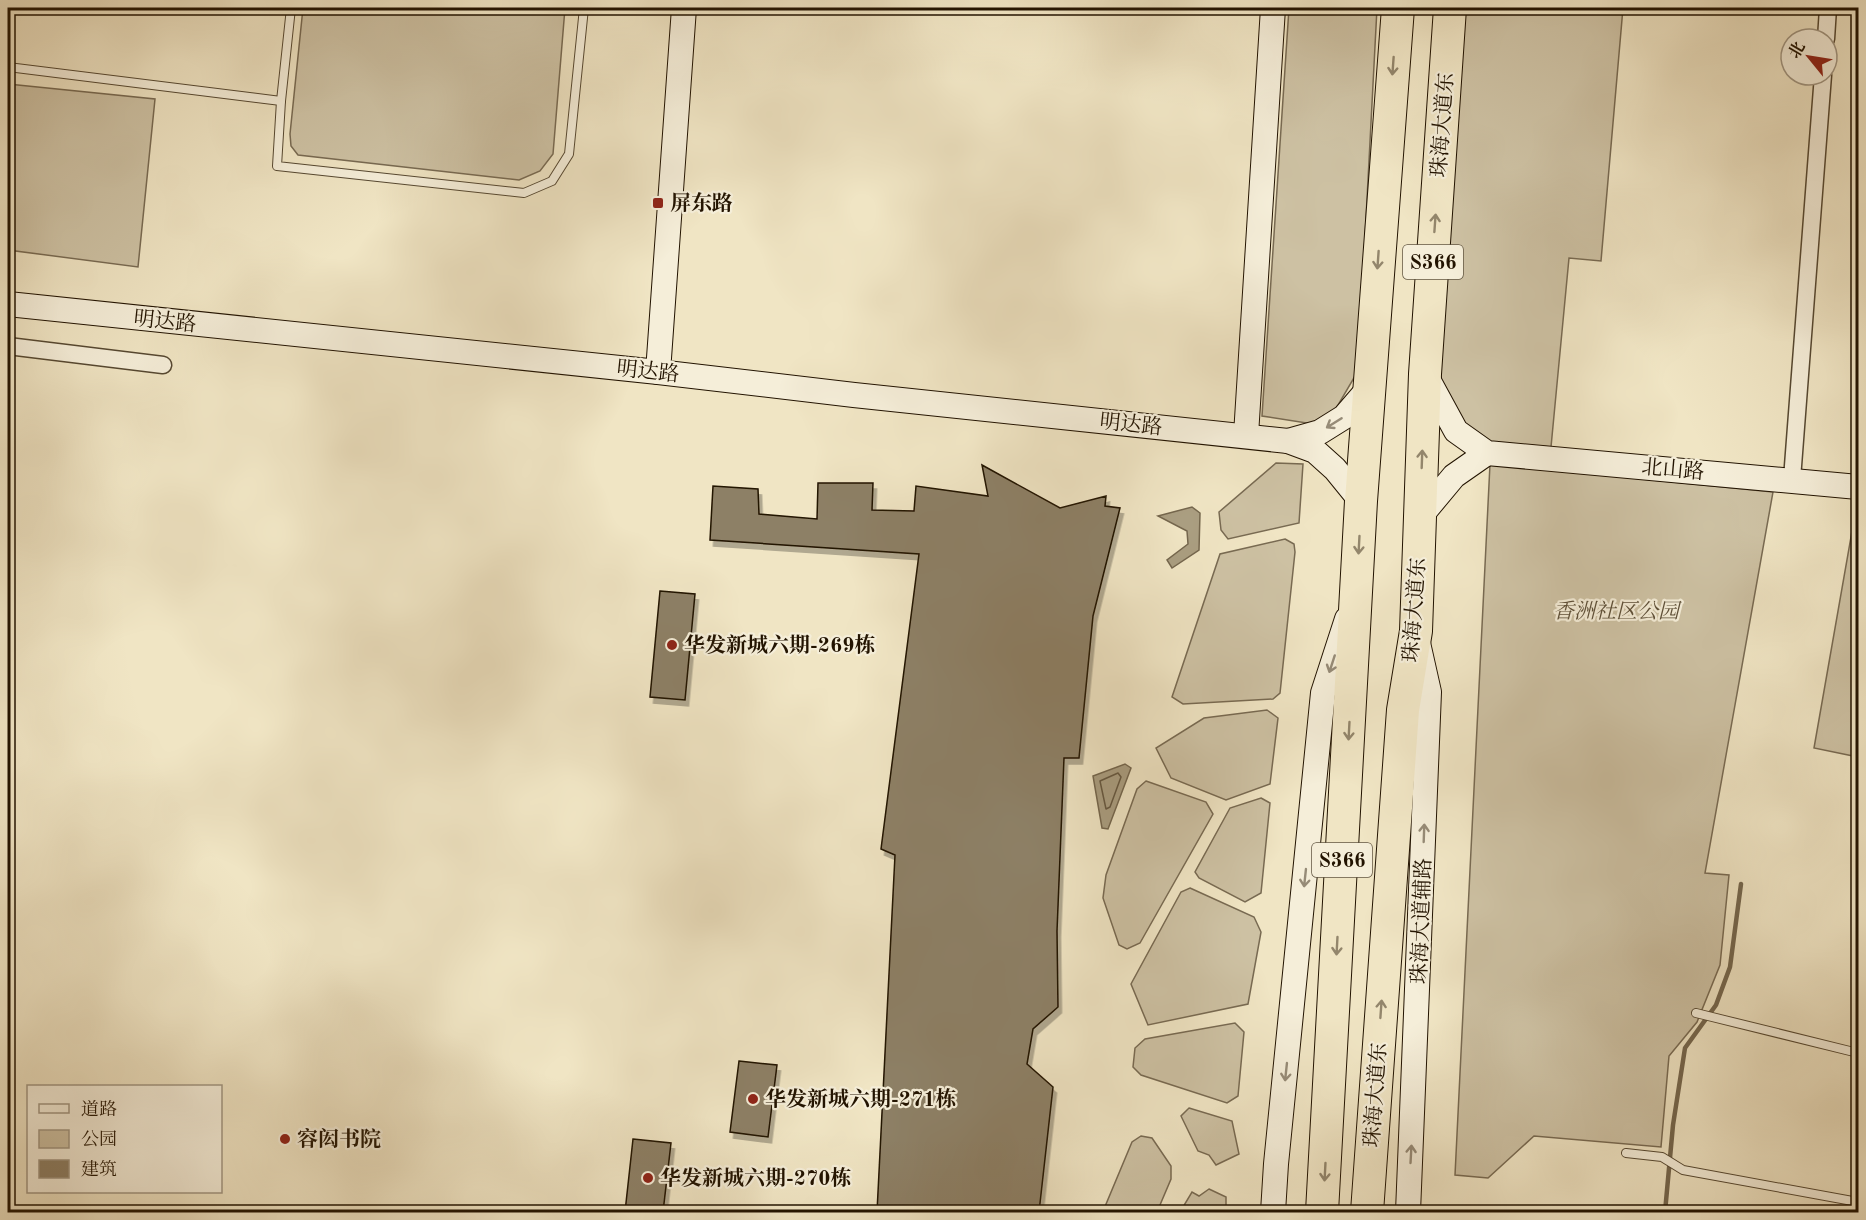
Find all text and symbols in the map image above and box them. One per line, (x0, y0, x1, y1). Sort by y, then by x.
north arrow (1779, 27, 1839, 87)
text: 北 (1785, 39, 1809, 61)
one-way arrow (1387, 55, 1398, 75)
street label: 珠海大道东 (1427, 72, 1458, 178)
place label: 屏东路 (670, 192, 733, 215)
marker: 屏东路 (651, 196, 665, 210)
one-way arrow (1430, 213, 1441, 233)
road number: S366 (1403, 245, 1463, 279)
one-way arrow (1373, 250, 1384, 270)
street label: 明达路 (132, 307, 197, 336)
street label: 明达路 (615, 357, 680, 386)
street label: 明达路 (1098, 410, 1163, 439)
one-way arrow (1326, 418, 1343, 430)
one-way arrow (1416, 450, 1427, 470)
street label: 北山路 (1641, 455, 1705, 484)
one-way arrow (1353, 534, 1364, 554)
street label: 珠海大道东 (1399, 557, 1430, 663)
park label: 香洲社区公园 (1553, 600, 1682, 623)
place label: 华发新城六期-269栋 (684, 633, 875, 657)
marker: 华发新城六期-269栋 (665, 638, 679, 652)
one-way arrow (1326, 654, 1337, 673)
one-way arrow (1343, 720, 1354, 740)
one-way arrow (1418, 824, 1430, 844)
road number: S366 (1312, 843, 1372, 877)
street label: 珠海大道辅路 (1408, 858, 1435, 984)
one-way arrow (1299, 867, 1310, 887)
one-way arrow (1332, 936, 1343, 956)
one-way arrow (1376, 999, 1387, 1019)
street label: 珠海大道东 (1360, 1042, 1391, 1148)
one-way arrow (1280, 1061, 1291, 1081)
legend (27, 1085, 222, 1193)
place label: 华发新城六期-271栋 (765, 1087, 956, 1111)
marker: 华发新城六期-271栋 (746, 1092, 760, 1106)
text: 道路 (81, 1099, 117, 1119)
place label: 容闳书院 (297, 1127, 381, 1151)
text: 公园 (81, 1130, 117, 1149)
marker: 容闳书院 (278, 1132, 292, 1146)
one-way arrow (1405, 1145, 1416, 1165)
text: 建筑 (81, 1159, 117, 1179)
one-way arrow (1319, 1162, 1330, 1182)
place label: 华发新城六期-270栋 (660, 1166, 851, 1190)
marker: 华发新城六期-270栋 (641, 1171, 655, 1185)

